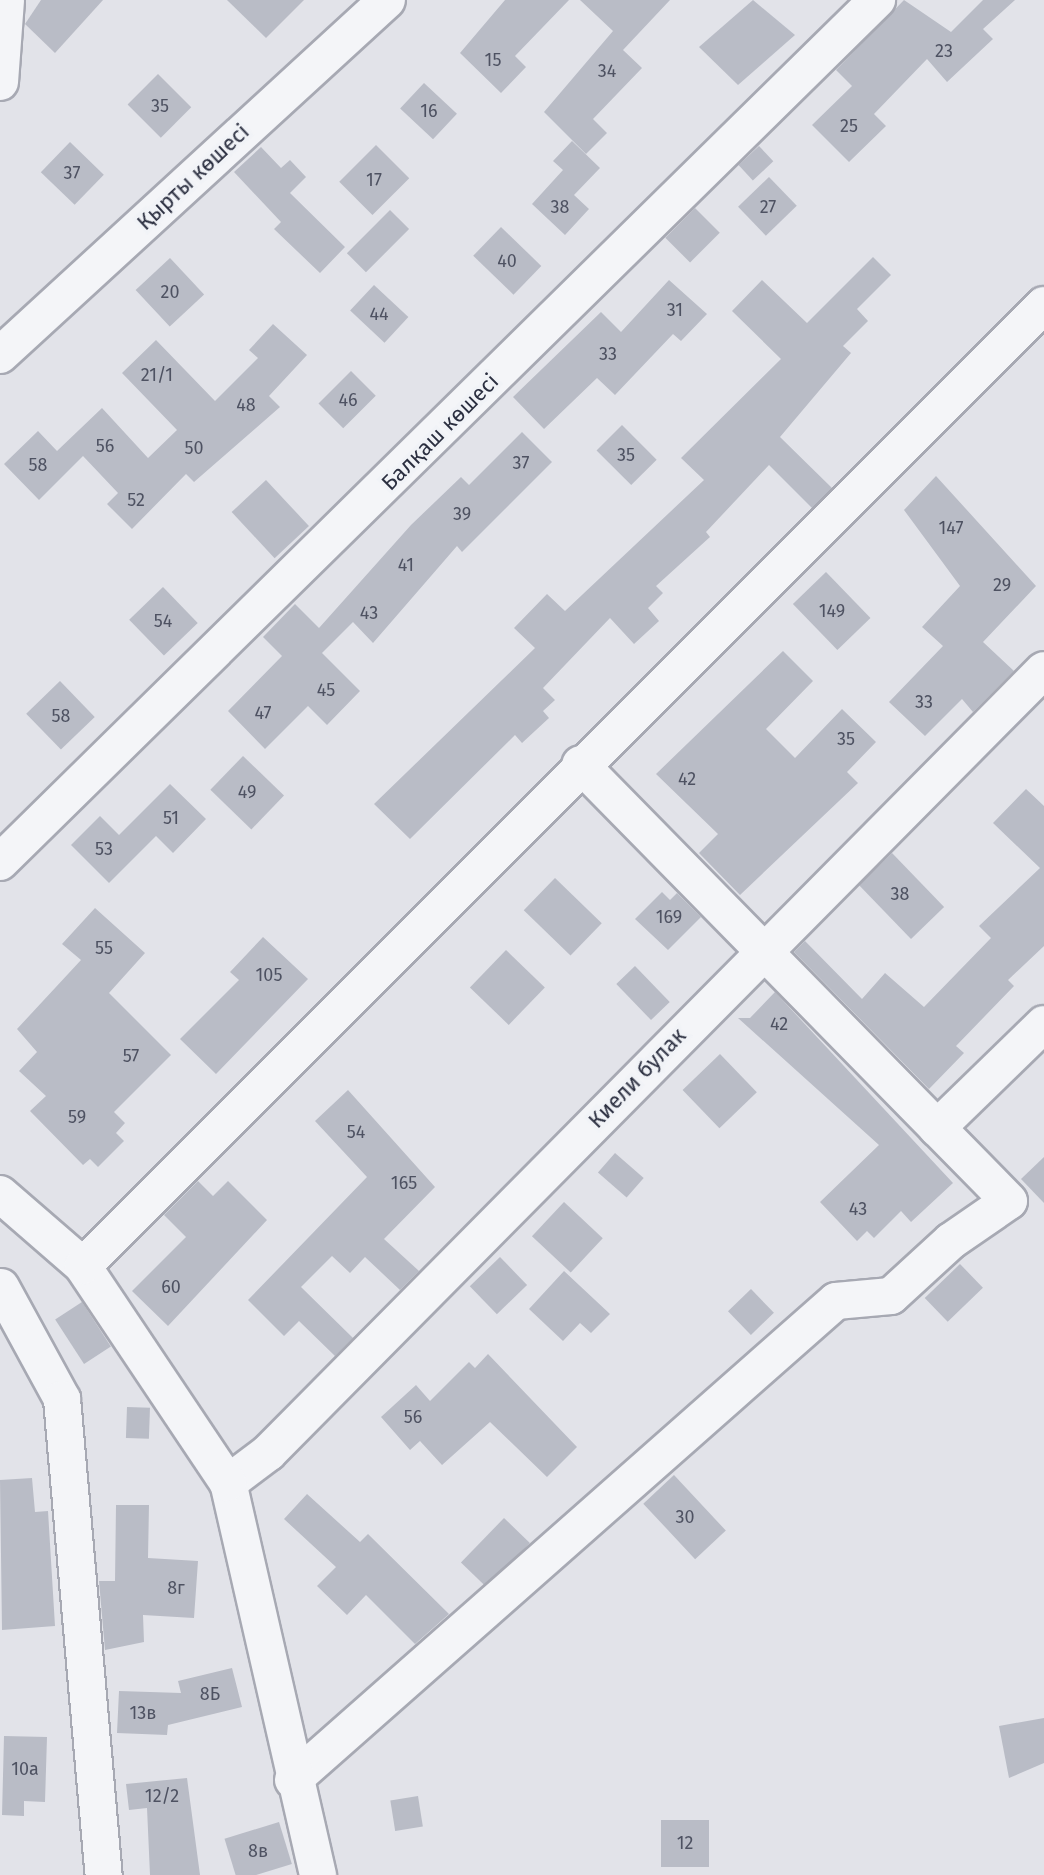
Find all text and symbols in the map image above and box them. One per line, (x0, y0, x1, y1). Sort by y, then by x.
house number: 23 (935, 40, 953, 62)
house number: 15 (485, 49, 501, 71)
house number: 34 (598, 60, 616, 82)
house number: 35 (151, 95, 169, 117)
house number: 16 (420, 100, 438, 122)
house number: 25 (840, 115, 858, 137)
street label: Қырты көшесі (131, 118, 255, 236)
house number: 37 (64, 162, 80, 184)
house number: 17 (366, 169, 382, 191)
house number: 38 (551, 196, 569, 218)
house number: 27 (760, 196, 776, 218)
house number: 40 (497, 250, 517, 272)
house number: 20 (161, 281, 179, 303)
house number: 31 (667, 299, 683, 321)
house number: 44 (369, 303, 389, 325)
house number: 33 (599, 343, 617, 365)
house number: 21/1 (141, 364, 173, 386)
street label: Балқаш көшесі (376, 368, 504, 496)
house number: 46 (338, 389, 358, 411)
house number: 48 (236, 394, 256, 416)
house number: 56 (96, 435, 114, 457)
house number: 50 (184, 437, 204, 459)
house number: 35 (617, 444, 635, 466)
house number: 37 (513, 452, 529, 474)
house number: 58 (29, 454, 47, 476)
house number: 52 (127, 489, 145, 511)
house number: 39 (453, 503, 471, 525)
house number: 147 (939, 517, 963, 539)
house number: 41 (398, 554, 414, 576)
house number: 29 (993, 574, 1011, 596)
house number: 149 (819, 600, 845, 622)
house number: 43 (360, 602, 378, 624)
house number: 54 (154, 610, 172, 632)
house number: 45 (317, 679, 335, 701)
house number: 33 (915, 691, 933, 713)
house number: 47 (254, 702, 272, 724)
house number: 58 (52, 705, 70, 727)
house number: 35 (837, 728, 855, 750)
house number: 42 (678, 768, 696, 790)
house number: 49 (238, 781, 256, 803)
house number: 51 (163, 807, 179, 829)
house number: 53 (95, 838, 113, 860)
house number: 38 (891, 883, 909, 905)
house number: 169 (656, 906, 682, 928)
house number: 55 (95, 937, 113, 959)
house number: 105 (256, 964, 282, 986)
house number: 42 (770, 1013, 788, 1035)
street label: Киели булак (583, 1022, 691, 1134)
house number: 57 (123, 1045, 139, 1067)
house number: 59 (68, 1106, 86, 1128)
house number: 54 (347, 1121, 365, 1143)
house number: 165 (391, 1172, 417, 1194)
house number: 43 (849, 1198, 867, 1220)
house number: 60 (161, 1276, 181, 1298)
house number: 56 (404, 1406, 422, 1428)
house number: 30 (675, 1506, 695, 1528)
house number: 8г (167, 1577, 185, 1599)
house number: 8Б (200, 1683, 220, 1705)
house number: 13в (130, 1702, 156, 1724)
house number: 10а (11, 1758, 39, 1780)
house number: 12/2 (145, 1785, 179, 1807)
house number: 12 (677, 1832, 693, 1854)
house number: 8в (248, 1840, 268, 1862)

